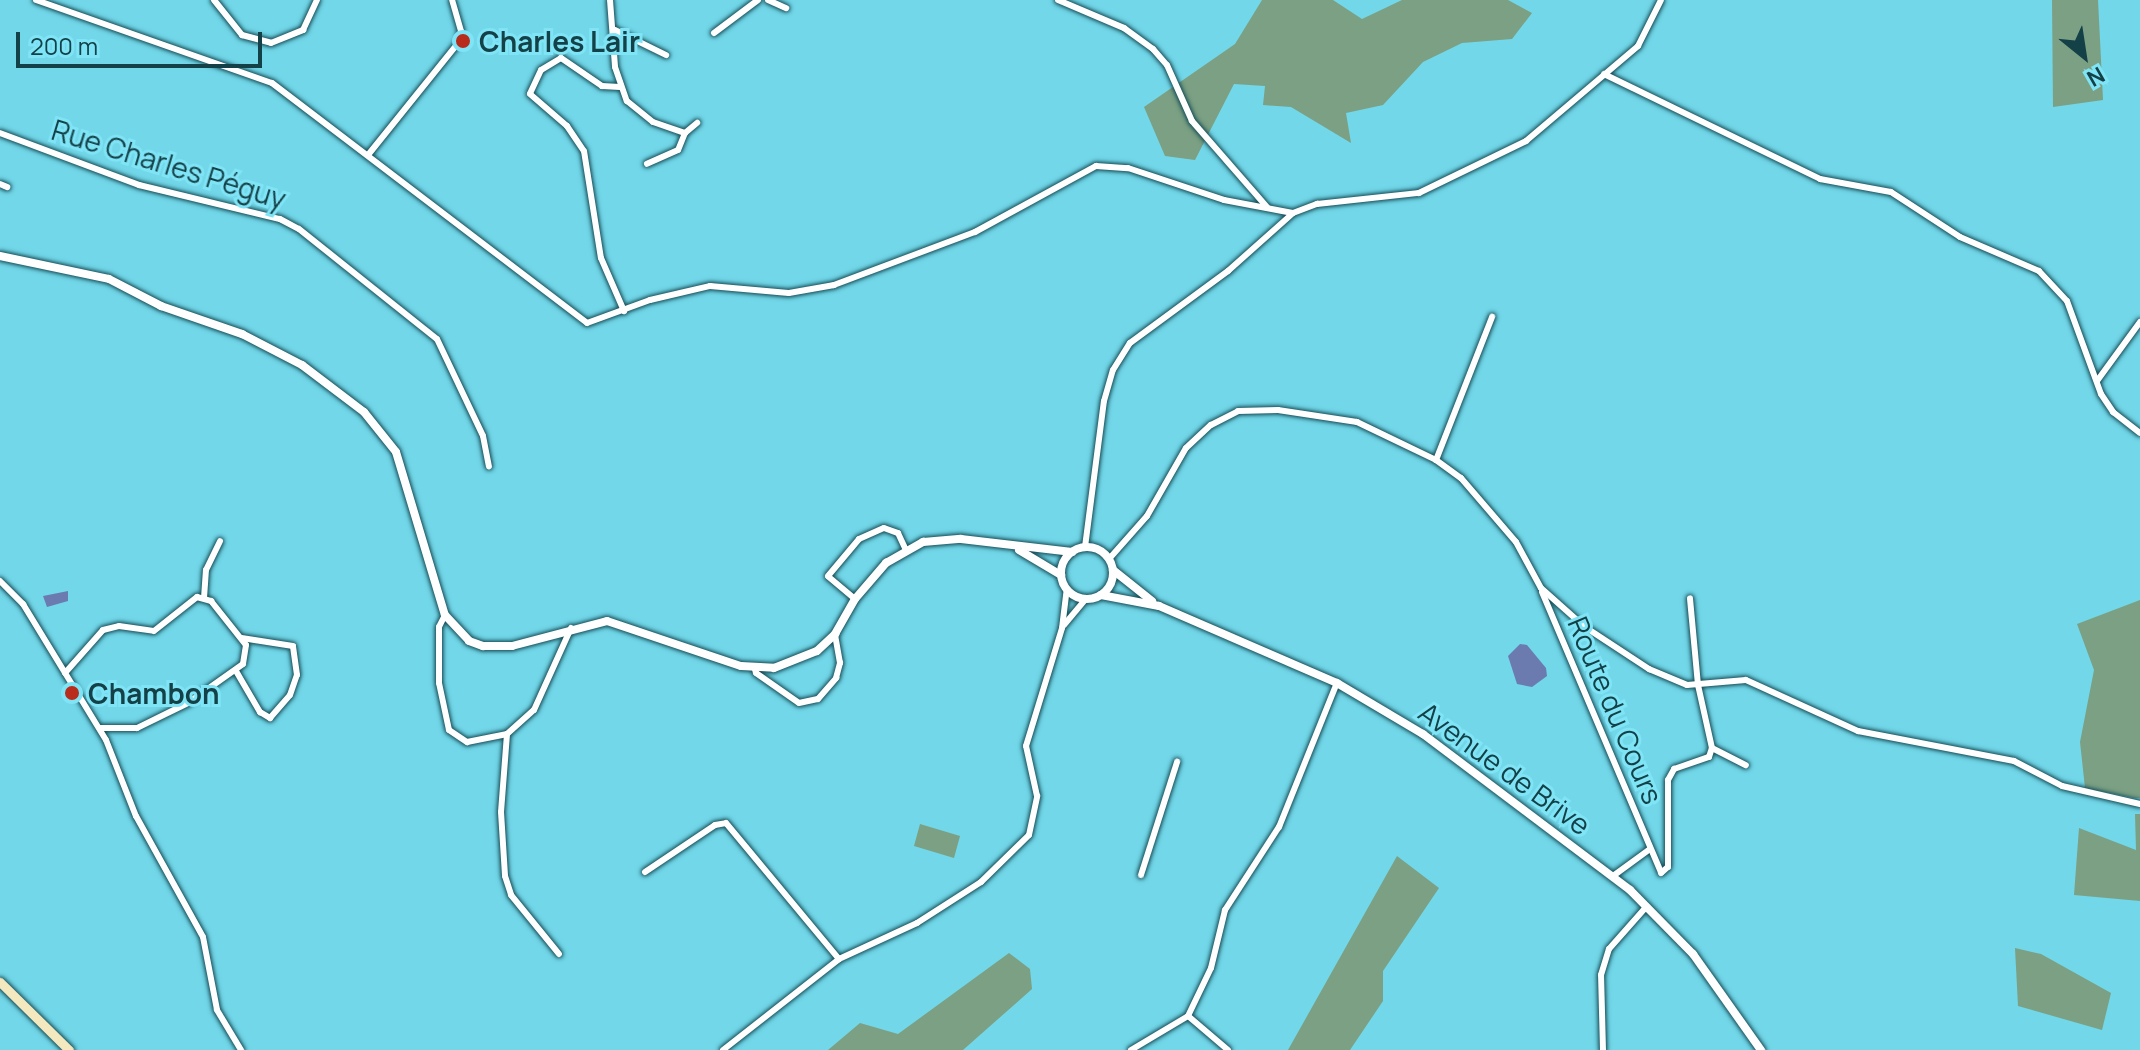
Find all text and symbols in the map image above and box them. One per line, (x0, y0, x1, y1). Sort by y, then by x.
scale bar (20, 16, 266, 66)
north arrow (2044, 16, 2124, 96)
place label: Charles Lair (479, 24, 640, 58)
text: 200 m (30, 29, 98, 62)
marker: Charles Lair (454, 32, 472, 50)
text: N (2082, 60, 2110, 94)
street label: Rue Charles Péguy (48, 112, 290, 216)
street label: Route du Cours (1562, 611, 1670, 809)
place label: Chambon (88, 676, 220, 710)
marker: Chambon (63, 684, 81, 702)
street label: Avenue de Brive (1413, 695, 1597, 841)

